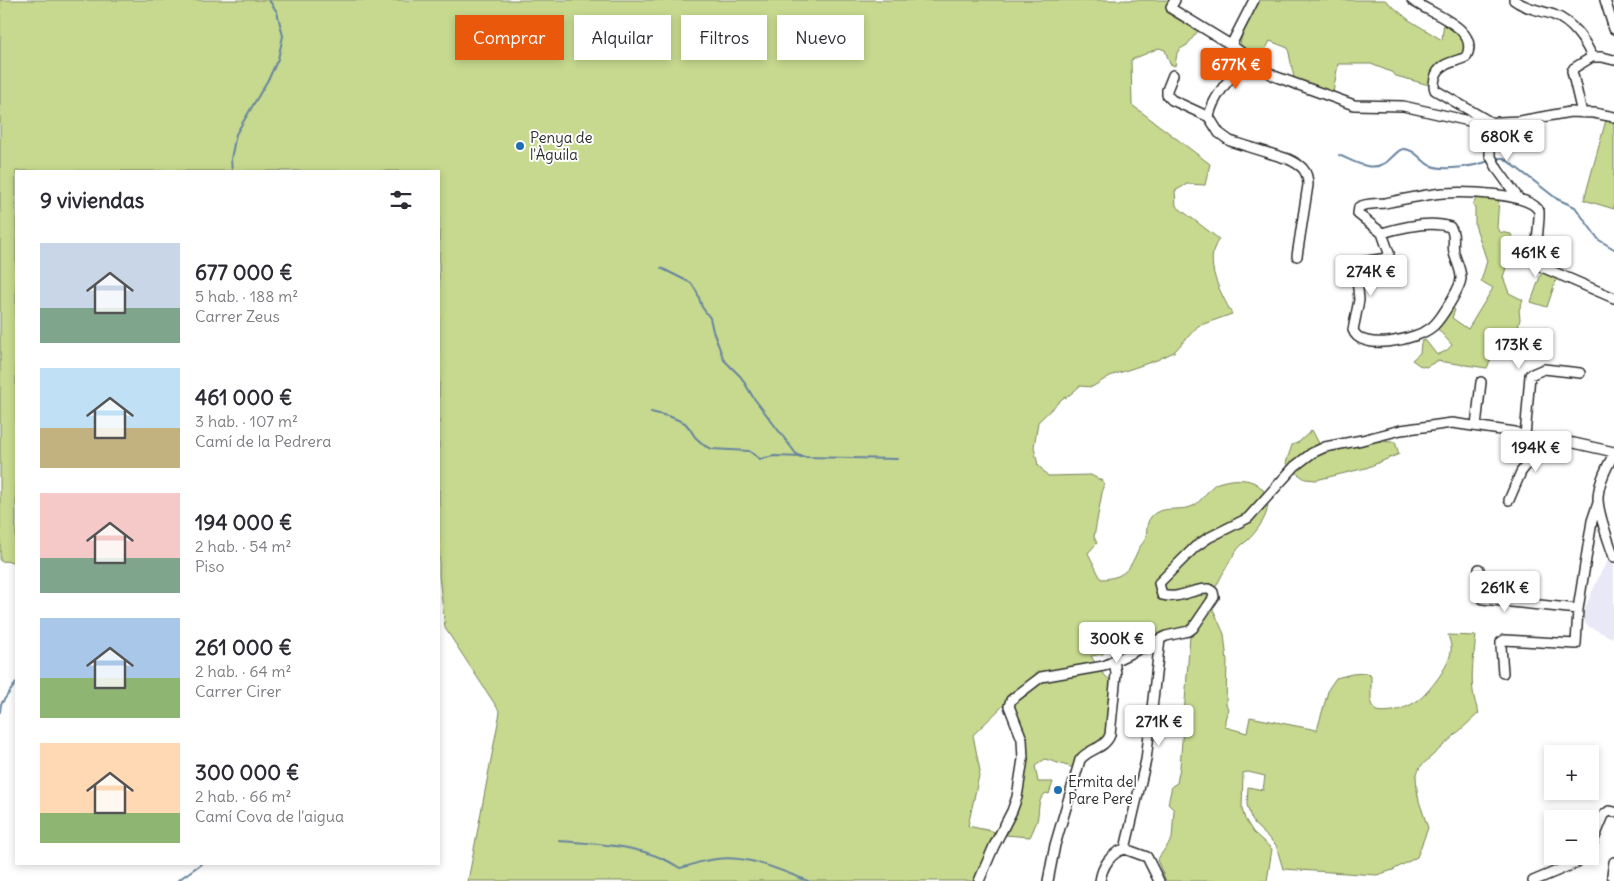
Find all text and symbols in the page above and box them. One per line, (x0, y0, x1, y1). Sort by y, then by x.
chip: Comprar (455, 15, 564, 60)
chip: Alquilar (574, 15, 671, 60)
chip: Filtros (681, 15, 767, 60)
chip: Nuevo (777, 15, 864, 60)
pin: 677K € (1195, 48, 1277, 90)
text: 677K € (1212, 54, 1260, 74)
pin: 680K € (1466, 120, 1548, 162)
text: 680K € (1481, 126, 1533, 146)
place label: Penya de l'Àguila (530, 128, 593, 164)
marker: Penya de l'Àguila (514, 140, 526, 152)
icon: filters (387, 186, 415, 214)
text: 9 viviendas (40, 187, 144, 214)
pin: 461K € (1495, 236, 1577, 278)
text: 461K € (1512, 242, 1560, 262)
pin: 274K € (1330, 254, 1412, 297)
text: 677 000 € (195, 259, 293, 286)
text: 274K € (1346, 261, 1396, 281)
icon: home (80, 263, 140, 323)
text: 5 hab. · 188 m² (195, 286, 298, 306)
text: Carrer Zeus (195, 306, 280, 326)
pin: 173K € (1478, 328, 1560, 370)
text: 173K € (1495, 334, 1543, 354)
text: 461 000 € (195, 384, 293, 411)
icon: home (80, 388, 140, 448)
text: 3 hab. · 107 m² (195, 411, 298, 431)
pin: 194K € (1495, 430, 1577, 473)
text: Camí de la Pedrera (195, 431, 331, 451)
text: 194K € (1512, 437, 1560, 457)
text: 194 000 € (195, 509, 293, 536)
icon: home (80, 513, 140, 573)
text: 2 hab. · 54 m² (195, 536, 292, 556)
text: Piso (195, 556, 224, 576)
pin: 261K € (1464, 570, 1546, 613)
text: 261K € (1481, 577, 1529, 597)
pin: 300K € (1076, 622, 1158, 664)
text: 300K € (1090, 628, 1144, 648)
text: 261 000 € (195, 634, 292, 661)
icon: home (80, 638, 140, 698)
text: 2 hab. · 64 m² (195, 661, 292, 681)
text: Carrer Cirer (195, 681, 281, 701)
pin: 271K € (1118, 704, 1200, 747)
text: 271K € (1136, 711, 1182, 731)
map controls (1544, 745, 1599, 865)
button: + (1544, 745, 1599, 800)
text: 300 000 € (195, 759, 300, 786)
icon: home (80, 763, 140, 823)
place label: Ermita del Pare Pere (1068, 772, 1137, 808)
marker: Ermita del Pare Pere (1052, 784, 1064, 796)
text: 2 hab. · 66 m² (195, 786, 292, 806)
text: Camí Cova de l'aigua (195, 806, 344, 826)
button: − (1544, 810, 1599, 865)

